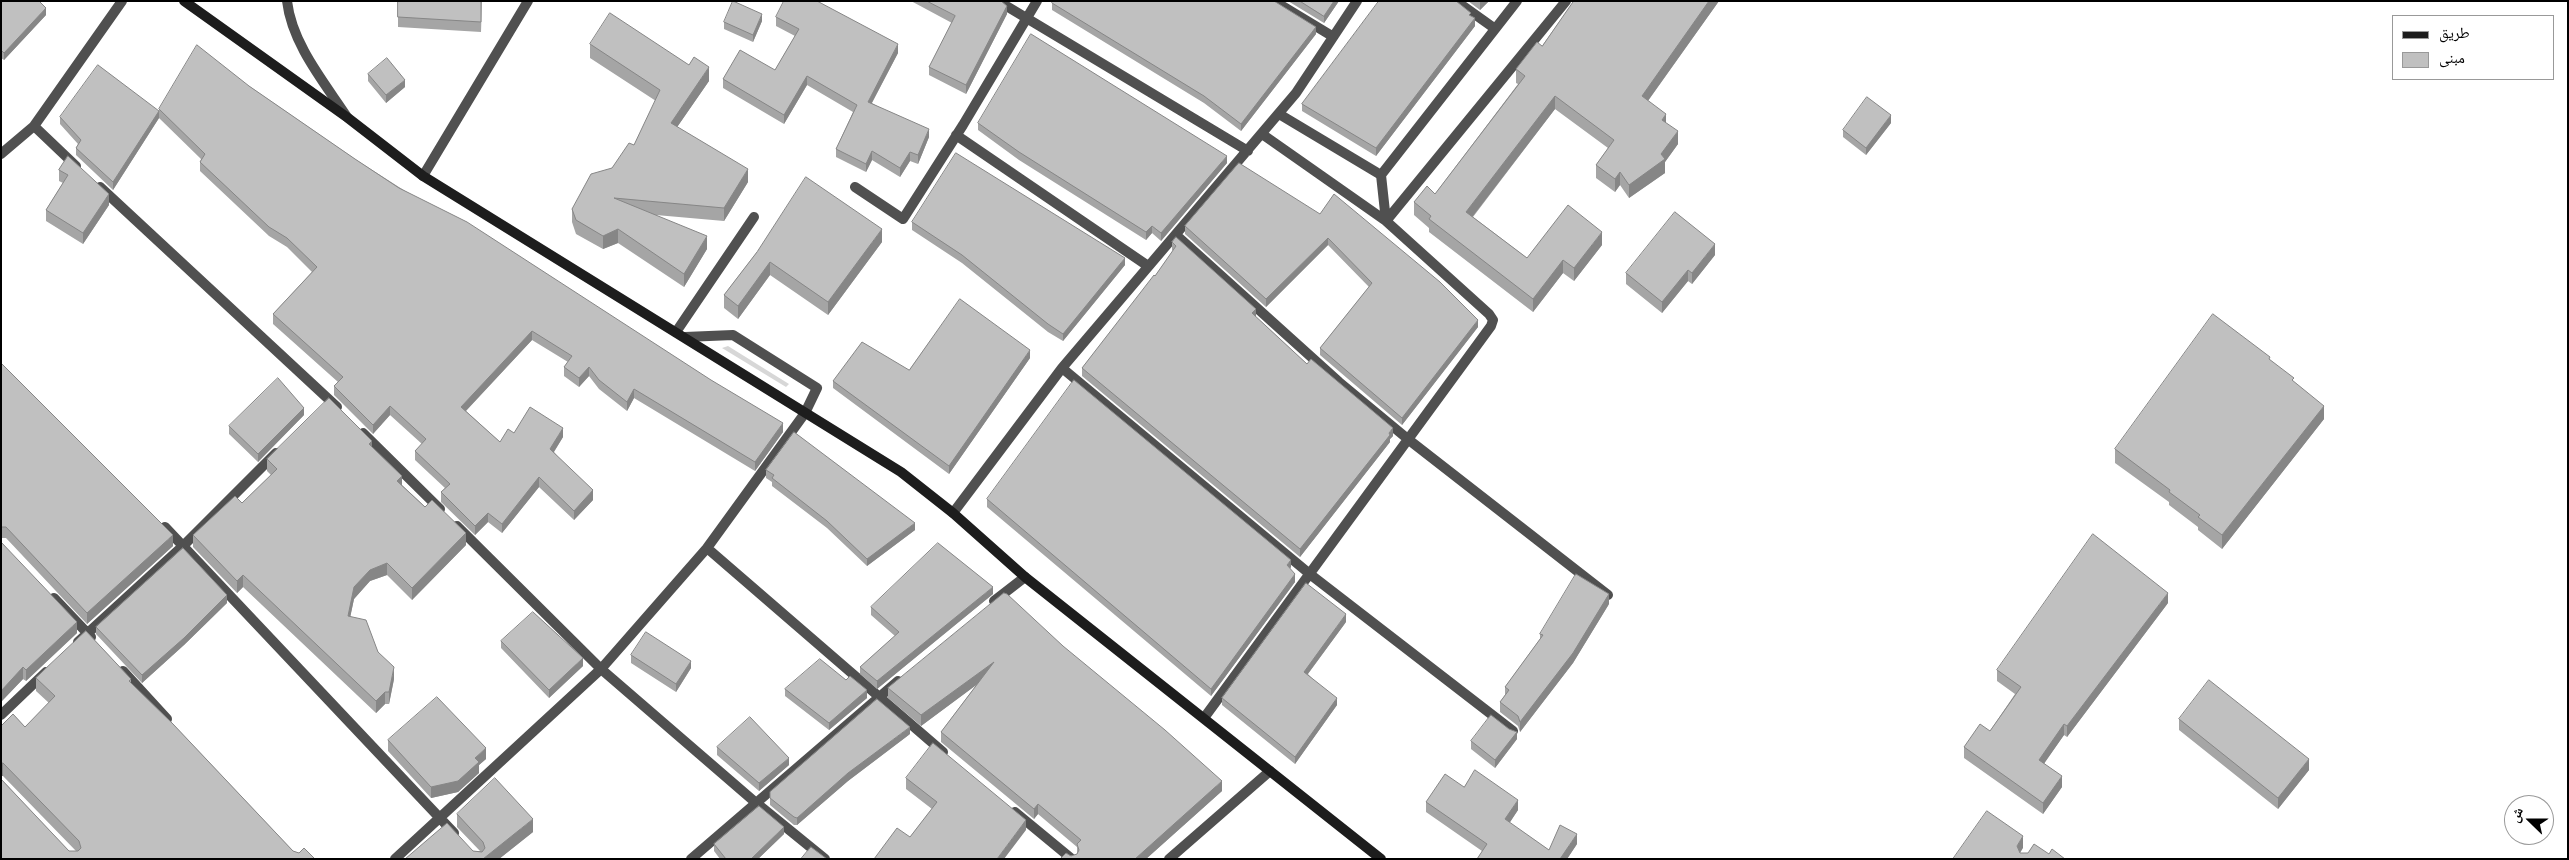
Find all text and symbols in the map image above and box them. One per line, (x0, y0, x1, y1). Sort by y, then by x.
legend (2392, 15, 2554, 80)
text: طريق (2439, 22, 2470, 43)
text: مبنى (2439, 47, 2465, 68)
north arrow (2504, 795, 2554, 845)
text: ش (2505, 805, 2527, 825)

